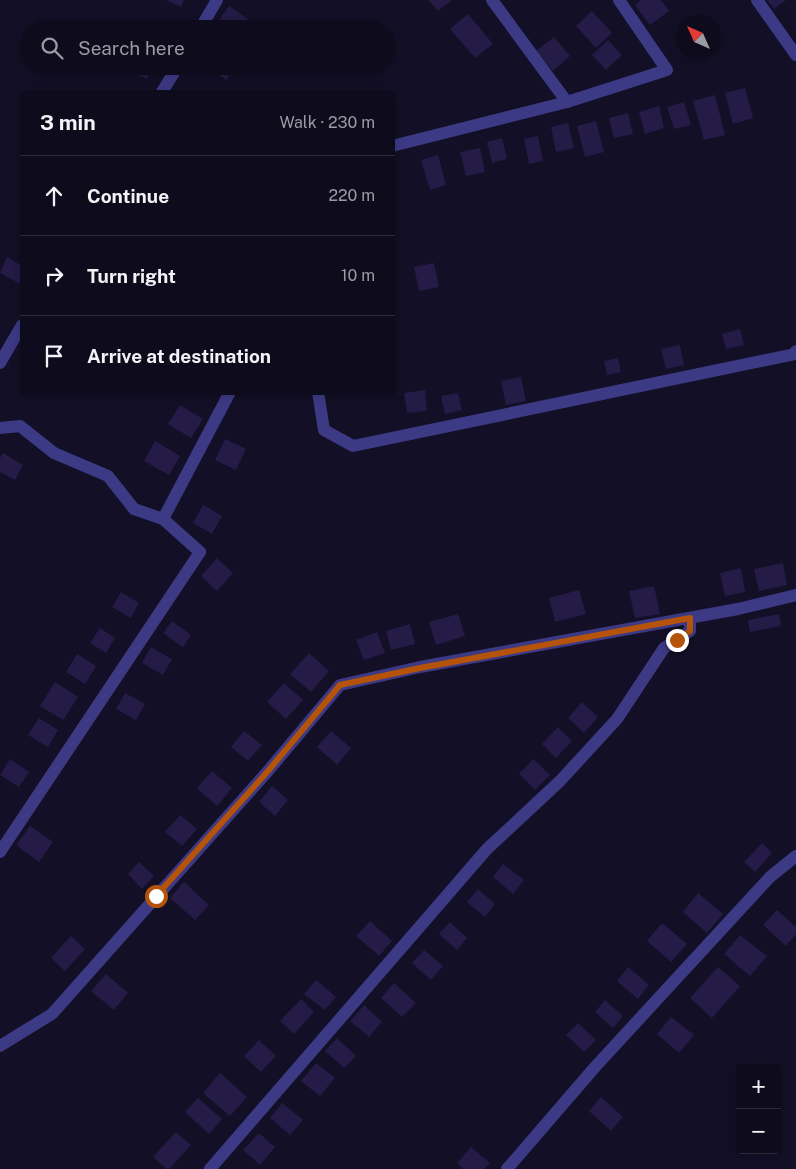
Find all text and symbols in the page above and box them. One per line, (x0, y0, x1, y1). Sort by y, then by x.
north arrow (676, 15, 721, 60)
search box (20, 20, 395, 75)
icon: search (38, 34, 66, 62)
text: Search here (78, 37, 185, 59)
text: 3 min (40, 110, 96, 135)
text: Walk · 230 m (279, 113, 375, 132)
icon: ahead (40, 182, 68, 210)
text: Continue (87, 185, 169, 207)
text: 220 m (328, 186, 375, 205)
icon: right (40, 262, 68, 290)
text: Turn right (87, 265, 176, 287)
text: 10 m (341, 266, 375, 285)
icon: arrive (40, 342, 68, 370)
text: Arrive at destination (87, 345, 271, 367)
route end (666, 629, 689, 652)
route start (145, 885, 168, 908)
map controls (736, 1064, 781, 1154)
button: + (736, 1064, 781, 1109)
button: − (736, 1109, 781, 1154)

